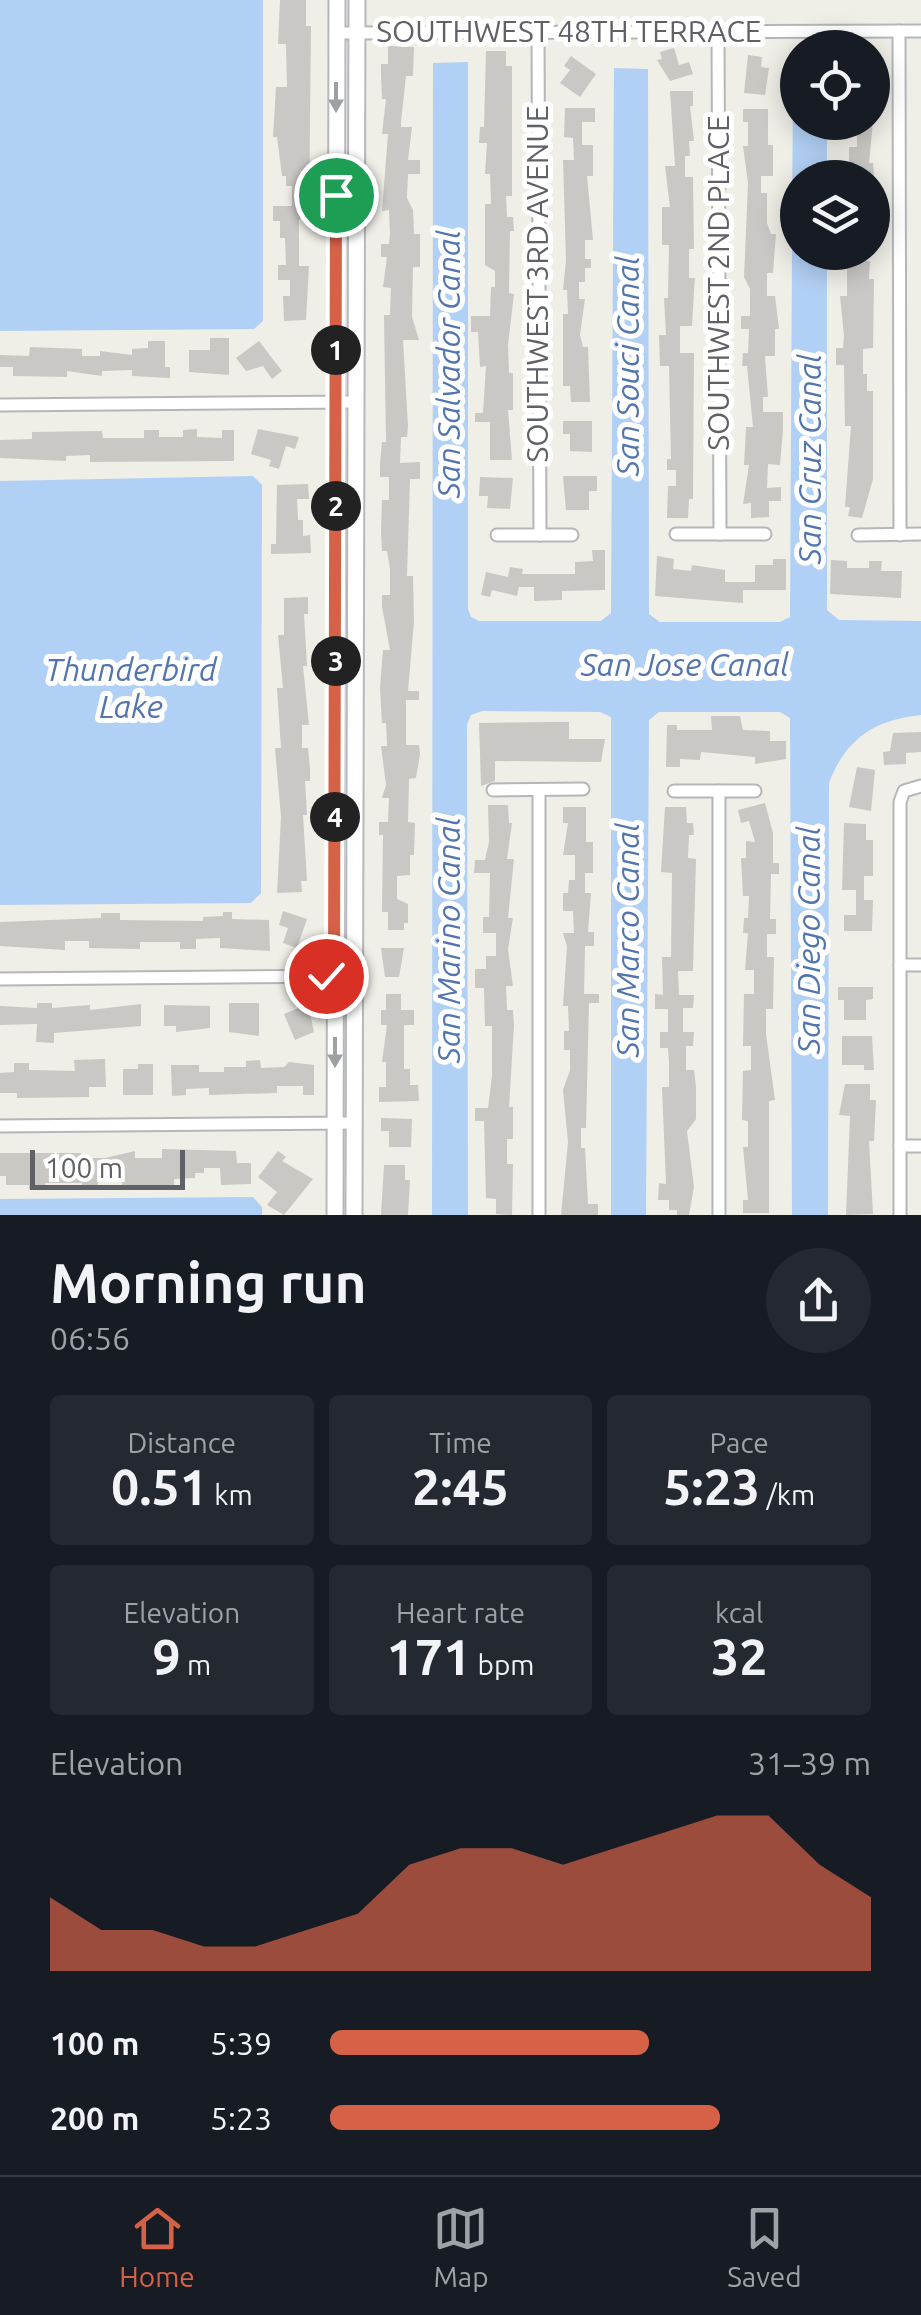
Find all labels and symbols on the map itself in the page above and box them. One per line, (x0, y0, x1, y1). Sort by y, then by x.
street label: SOUTHWEST 48TH TERRACE (376, 14, 762, 48)
one-way arrow (328, 82, 344, 114)
street label: SOUTHWEST 3RD AVENUE (520, 105, 554, 463)
street label: SOUTHWEST 2ND PLACE (701, 115, 735, 451)
pin (294, 153, 379, 238)
water label: San Salvador Canal (430, 230, 466, 499)
water label: San Souci Canal (609, 256, 645, 477)
pin: 1 (311, 325, 361, 375)
water label: San Cruz Canal (791, 354, 827, 565)
pin: 2 (311, 481, 361, 531)
pin: 3 (311, 636, 361, 686)
water label: San Jose Canal (580, 646, 789, 682)
water label: Thunderbird Lake (45, 651, 218, 724)
pin: 4 (310, 792, 360, 842)
water label: San Marino Canal (430, 817, 466, 1064)
water label: San Marco Canal (609, 822, 645, 1059)
water label: San Diego Canal (790, 826, 826, 1055)
pin (284, 934, 369, 1019)
one-way arrow (327, 1037, 343, 1069)
scale bar (30, 1145, 185, 1190)

